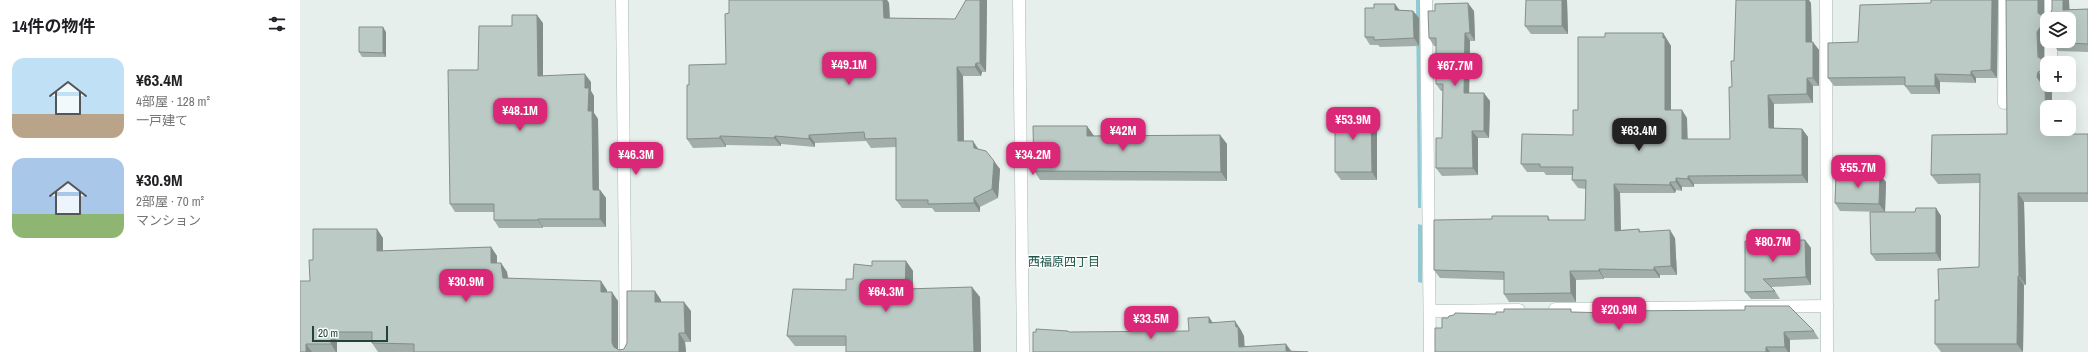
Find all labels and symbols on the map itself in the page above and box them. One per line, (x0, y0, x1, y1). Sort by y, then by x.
pin: ¥49.1M (816, 52, 882, 86)
pin: ¥67.7M (1422, 53, 1488, 87)
pin: ¥48.1M (487, 98, 553, 132)
pin: ¥53.9M (1320, 107, 1386, 141)
pin: ¥42M (1099, 118, 1147, 152)
pin: ¥63.4M (1606, 118, 1672, 152)
pin: ¥46.3M (603, 142, 669, 176)
pin: ¥34.2M (1000, 142, 1066, 176)
pin: ¥55.7M (1825, 155, 1891, 189)
pin: ¥80.7M (1740, 229, 1806, 263)
district label: 西福原四丁目 (1028, 254, 1100, 270)
pin: ¥30.9M (433, 269, 499, 303)
pin: ¥64.3M (853, 279, 919, 313)
pin: ¥20.9M (1586, 297, 1652, 331)
pin: ¥33.5M (1118, 306, 1184, 340)
scale bar (312, 324, 388, 343)

